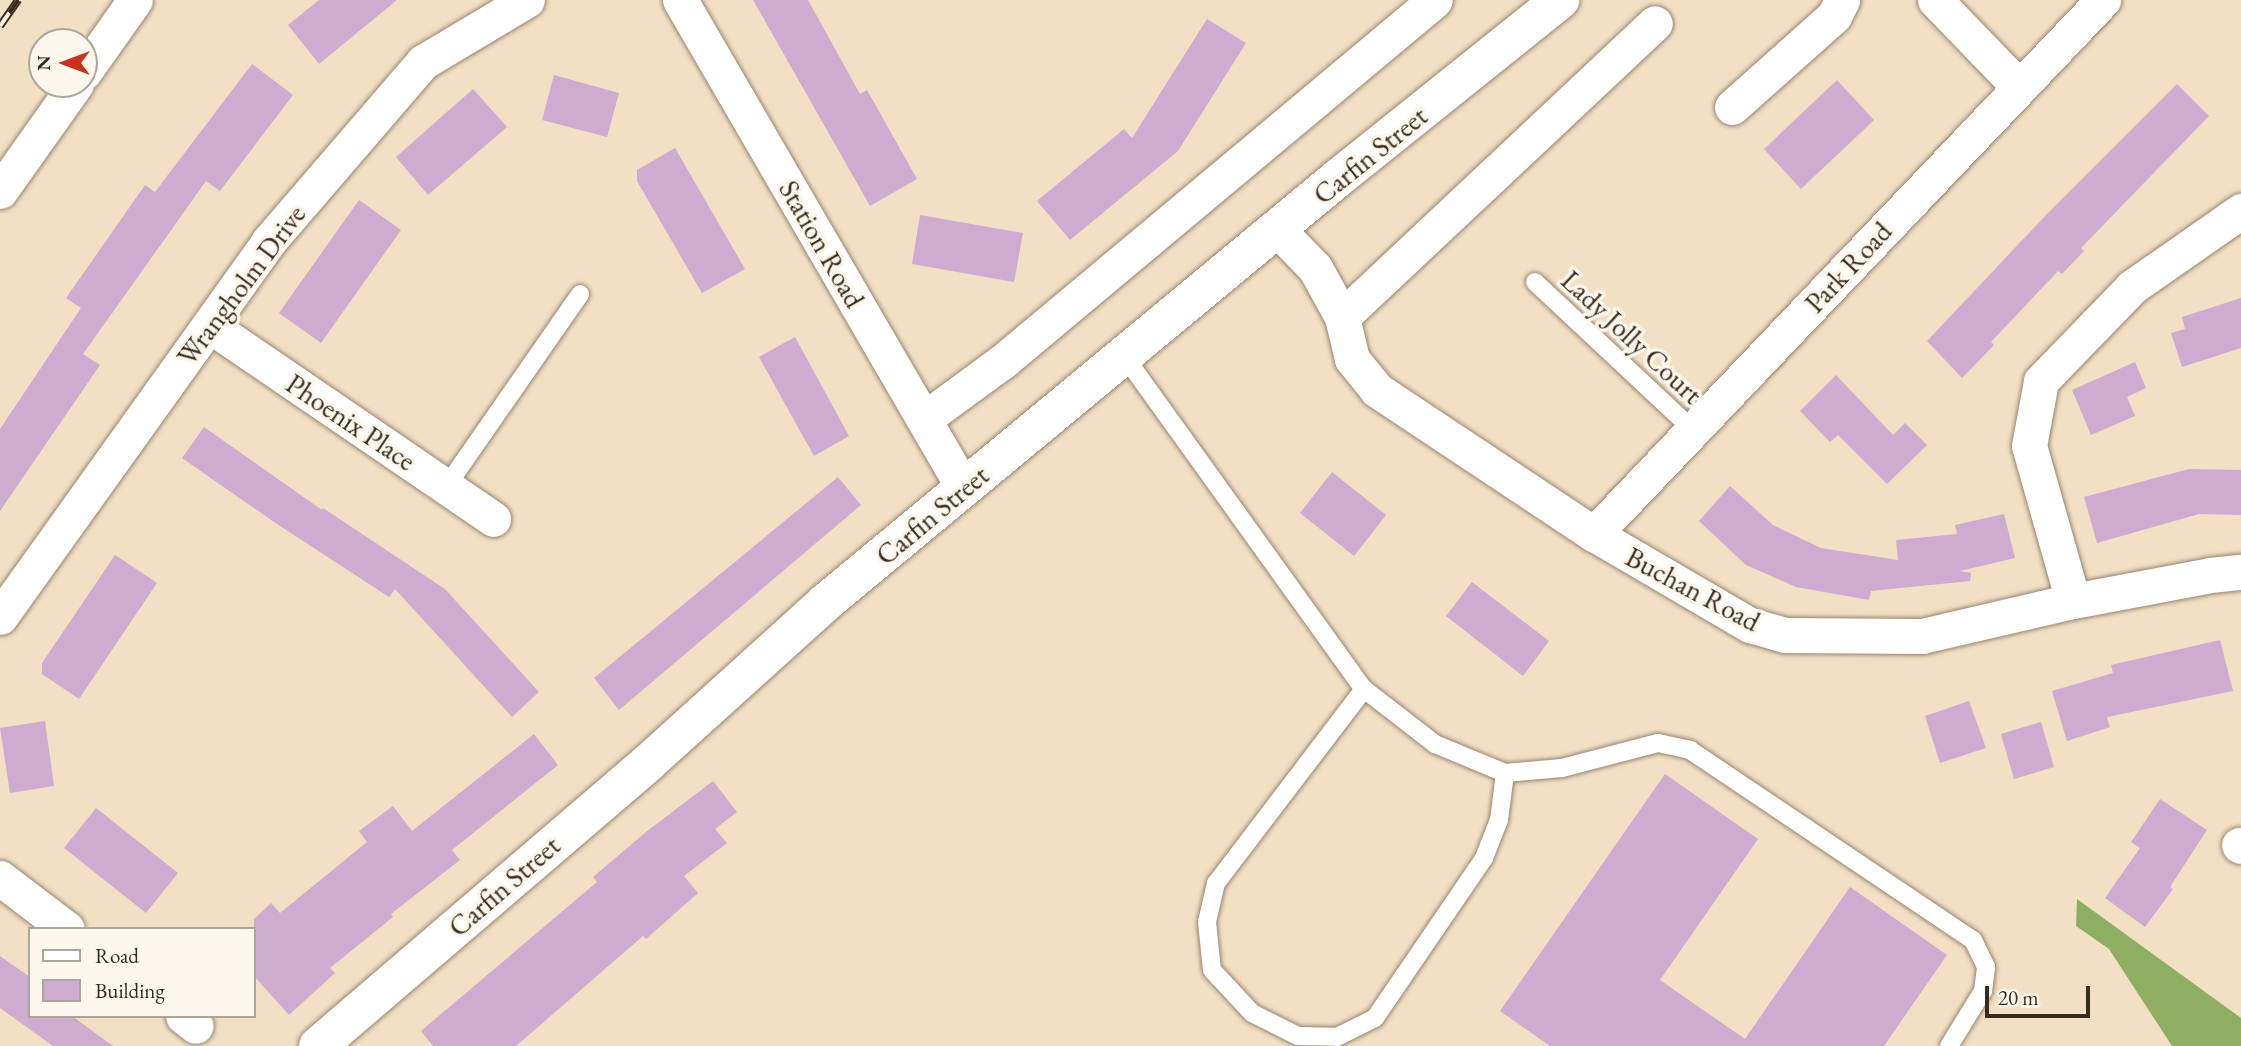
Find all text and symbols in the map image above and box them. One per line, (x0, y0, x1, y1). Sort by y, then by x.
north arrow (28, 28, 98, 98)
text: N (31, 55, 56, 71)
street label: Carfin Street (1306, 99, 1434, 211)
street label: Station Road (772, 174, 872, 314)
street label: Wrangholm Drive (170, 198, 312, 372)
street label: Park Road (1798, 215, 1898, 319)
street label: Lady Jolly Court (1555, 263, 1709, 411)
street label: Phoenix Place (280, 366, 422, 478)
street label: Carfin Street (869, 458, 995, 572)
street label: Buchan Road (1620, 540, 1766, 638)
street label: Carfin Street (441, 828, 567, 944)
legend (28, 927, 256, 1018)
text: Road (95, 942, 139, 969)
scale bar (1989, 972, 2094, 1016)
text: Building (95, 977, 165, 1004)
text: 20 m (1998, 984, 2039, 1011)

